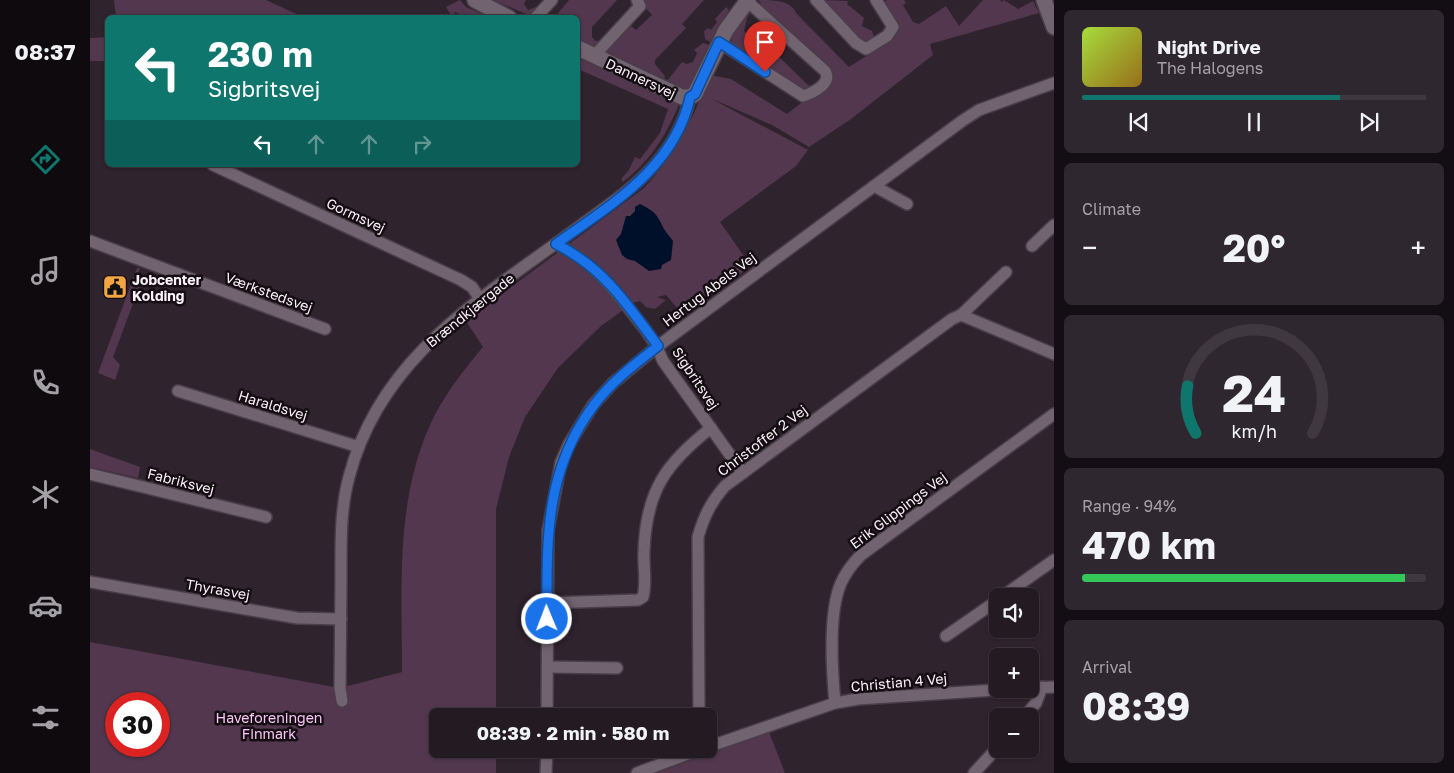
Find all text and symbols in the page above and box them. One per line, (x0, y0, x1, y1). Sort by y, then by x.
pin (744, 21, 786, 72)
icon: arrive (751, 28, 779, 56)
text: 230 m (208, 33, 313, 75)
icon: left (125, 35, 190, 100)
text: Night Drive (1157, 35, 1261, 58)
text: 08:37 (15, 38, 75, 65)
street label: Dannersvej (603, 54, 679, 102)
text: The Halogens (1157, 58, 1263, 78)
text: Sigbritsvej (208, 75, 321, 102)
icon: previous (1125, 108, 1153, 136)
icon: pause (1240, 108, 1268, 136)
icon: next (1355, 108, 1383, 136)
icon: left (249, 130, 277, 158)
icon: ahead (302, 130, 330, 158)
icon: ahead (355, 130, 383, 158)
icon: right (408, 130, 436, 158)
icon: directions (28, 142, 63, 177)
street label: Gormsvej (324, 194, 388, 236)
text: Climate (1082, 199, 1141, 219)
text: 20° (1223, 225, 1285, 270)
text: − (1082, 231, 1097, 264)
text: + (1411, 231, 1426, 264)
street label: Hertug Abels Vej (659, 248, 759, 330)
icon: music (28, 253, 63, 288)
street label: Værkstedsvej (223, 268, 315, 316)
street label: Brændkjærgade (423, 269, 517, 351)
place label: Jobcenter Kolding (132, 271, 202, 304)
public building icon: Jobcenter Kolding (102, 274, 128, 300)
street label: Sigbritsvej (669, 344, 723, 412)
text: 24 (1222, 361, 1286, 423)
icon: phone (28, 365, 63, 400)
street label: Haraldsvej (236, 386, 310, 424)
street label: Christoffer 2 Vej (714, 401, 810, 479)
text: km/h (1231, 420, 1277, 442)
street label: Fabriksvej (146, 464, 216, 498)
street label: Erik Glippings Vej (846, 468, 950, 552)
icon: climate (28, 477, 63, 512)
text: Range · 94% (1082, 496, 1176, 516)
text: 470 km (1082, 522, 1216, 567)
street label: Thyrasvej (185, 575, 251, 603)
icon: car (28, 588, 63, 623)
map controls (989, 588, 1039, 758)
button: sound (989, 588, 1039, 638)
position arrow (520, 592, 572, 644)
button: + (989, 648, 1039, 698)
text: Arrival (1082, 657, 1132, 677)
street label: Christian 4 Vej (850, 669, 948, 695)
text: 08:39 (1082, 683, 1191, 728)
speed limit sign: 30 (105, 692, 170, 757)
icon: filters (28, 700, 63, 735)
button: − (989, 708, 1039, 758)
park label: Haveforeningen Finmark (216, 709, 322, 742)
text: 08:39 · 2 min · 580 m (477, 721, 669, 744)

